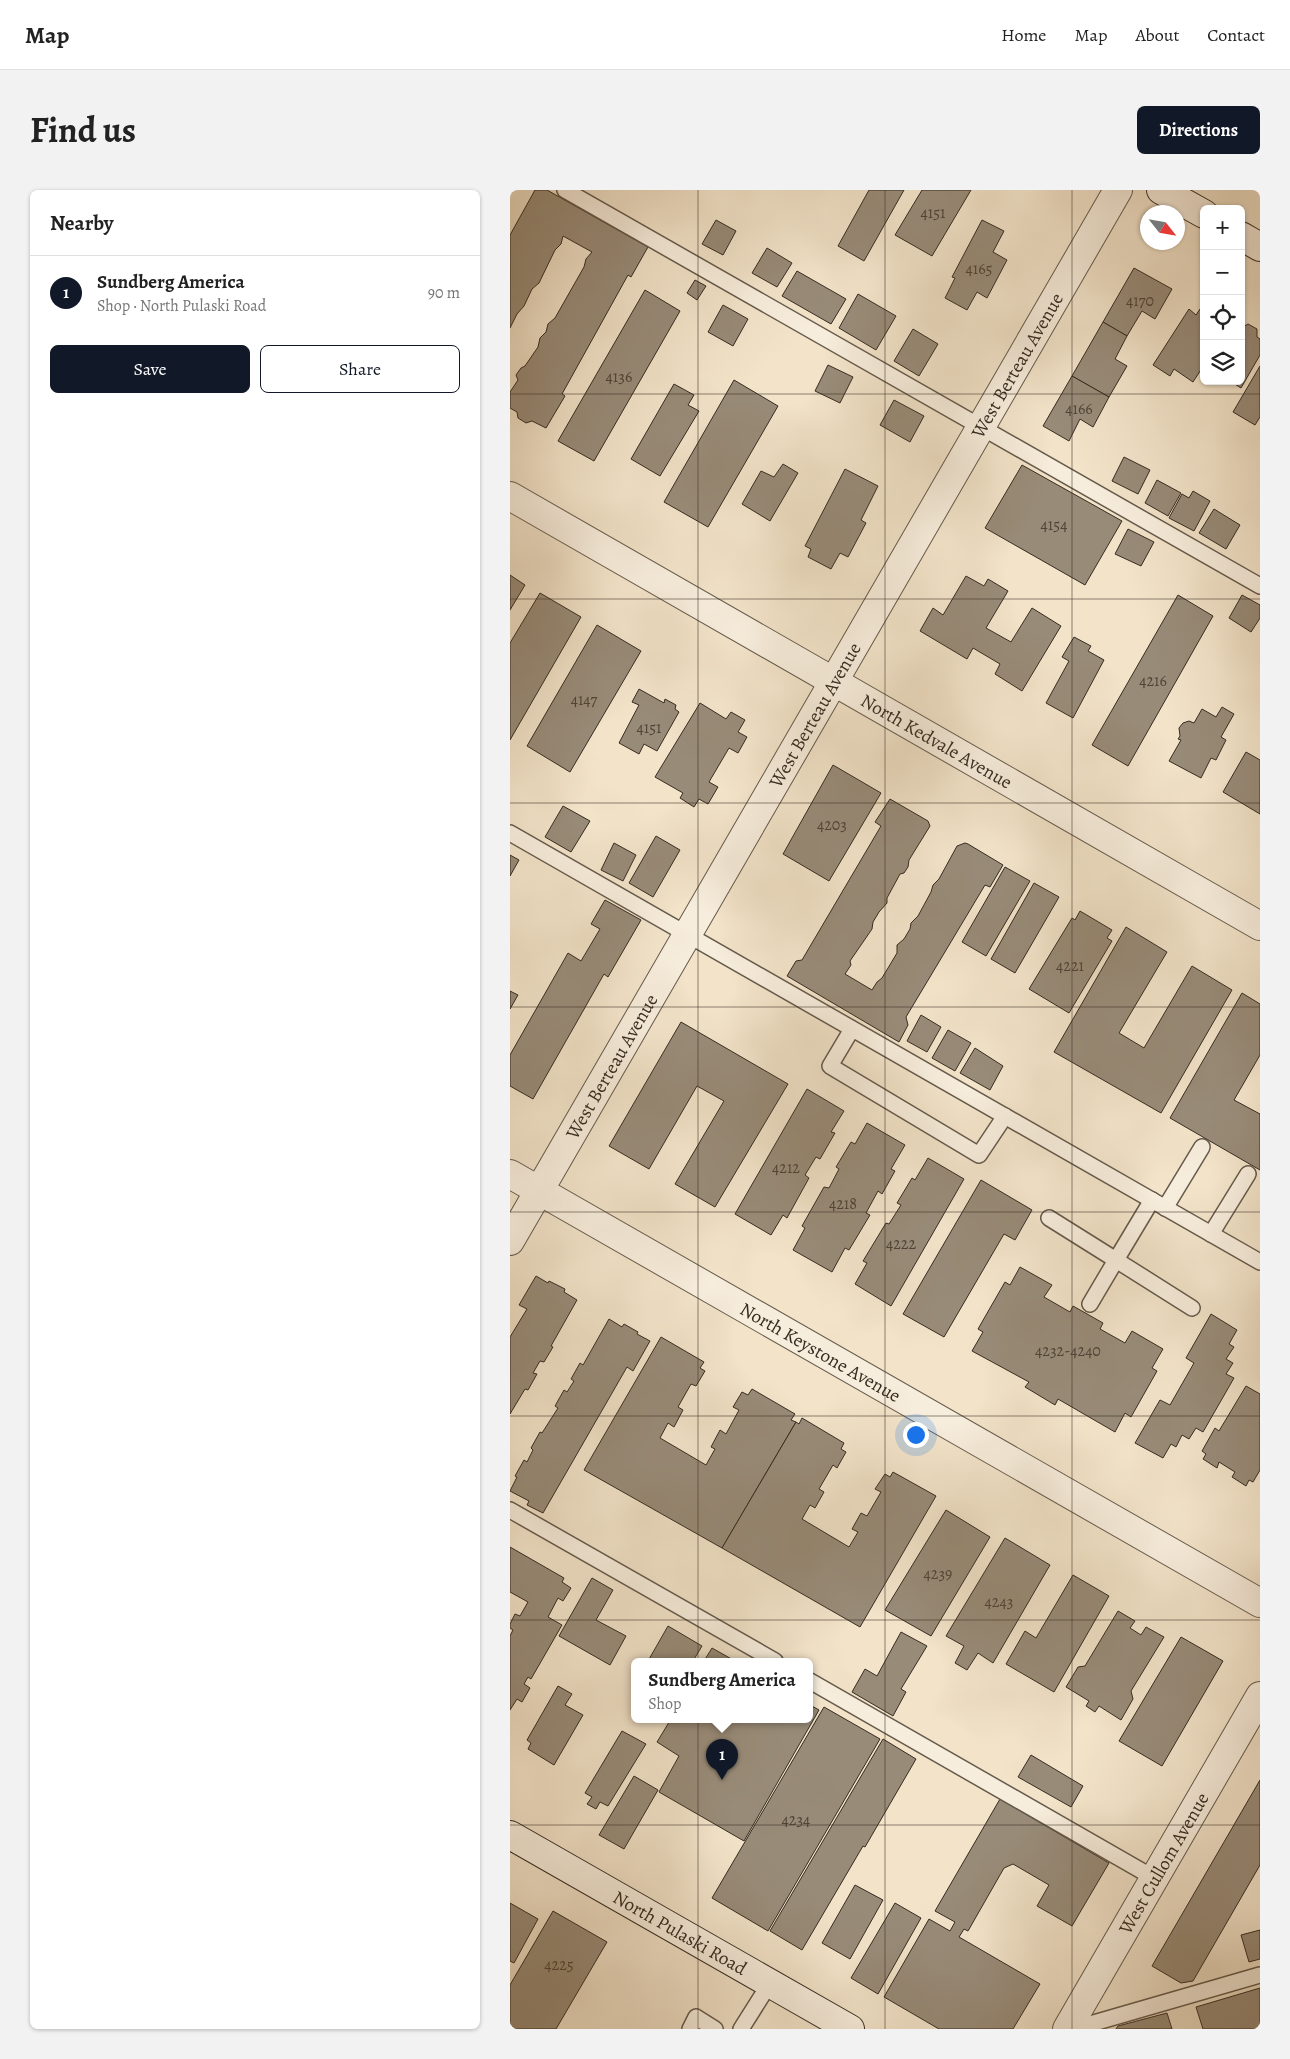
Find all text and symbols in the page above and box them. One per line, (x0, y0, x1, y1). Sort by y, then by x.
text: Map (25, 19, 69, 51)
text: Home (1001, 23, 1046, 47)
text: Map (1074, 23, 1107, 47)
text: About (1135, 23, 1179, 47)
text: Contact (1207, 23, 1265, 47)
text: Find us (30, 106, 136, 154)
button: Directions (1137, 106, 1260, 154)
house number: 4151 (920, 202, 946, 224)
north arrow (1140, 205, 1185, 250)
map controls (1200, 205, 1245, 385)
button: + (1200, 205, 1245, 250)
text: Nearby (50, 209, 113, 237)
button: − (1200, 250, 1245, 295)
house number: 4165 (966, 258, 993, 280)
text: Sundberg America (97, 269, 245, 295)
text: 1 (63, 282, 69, 304)
text: 90 m (428, 282, 460, 304)
street label: West Berteau Avenue (965, 288, 1070, 444)
house number: 4170 (1126, 290, 1154, 312)
text: Shop · North Pulaski Road (97, 295, 266, 317)
button: locate (1200, 295, 1245, 340)
button: layers (1200, 340, 1245, 385)
button: Save (50, 345, 250, 393)
button: Share (260, 345, 460, 393)
house number: 4136 (606, 366, 632, 388)
house number: 4166 (1065, 398, 1093, 420)
house number: 4154 (1041, 514, 1067, 536)
street label: West Berteau Avenue (763, 638, 868, 793)
house number: 4216 (1139, 670, 1167, 692)
street label: North Kedvale Avenue (856, 688, 1017, 795)
house number: 4147 (571, 689, 598, 711)
house number: 4151 (636, 717, 662, 739)
house number: 4203 (817, 814, 847, 836)
house number: 4221 (1056, 955, 1084, 977)
street label: West Berteau Avenue (559, 989, 664, 1145)
house number: 4212 (772, 1157, 800, 1179)
house number: 4218 (829, 1193, 857, 1215)
house number: 4222 (886, 1233, 916, 1255)
street label: North Keystone Avenue (735, 1296, 905, 1409)
house number: 4232-4240 (1035, 1340, 1101, 1362)
your location (903, 1422, 929, 1448)
house number: 4239 (924, 1563, 952, 1585)
house number: 4243 (985, 1591, 1013, 1613)
popup (631, 1658, 813, 1723)
text: Sundberg America (648, 1667, 796, 1693)
text: Shop (648, 1693, 682, 1715)
pin: 1 (706, 1739, 738, 1780)
street label: West Cullom Avenue (1112, 1788, 1215, 1940)
house number: 4234 (782, 1809, 810, 1831)
street label: North Pulaski Road (608, 1884, 752, 1982)
house number: 4225 (544, 1954, 574, 1976)

